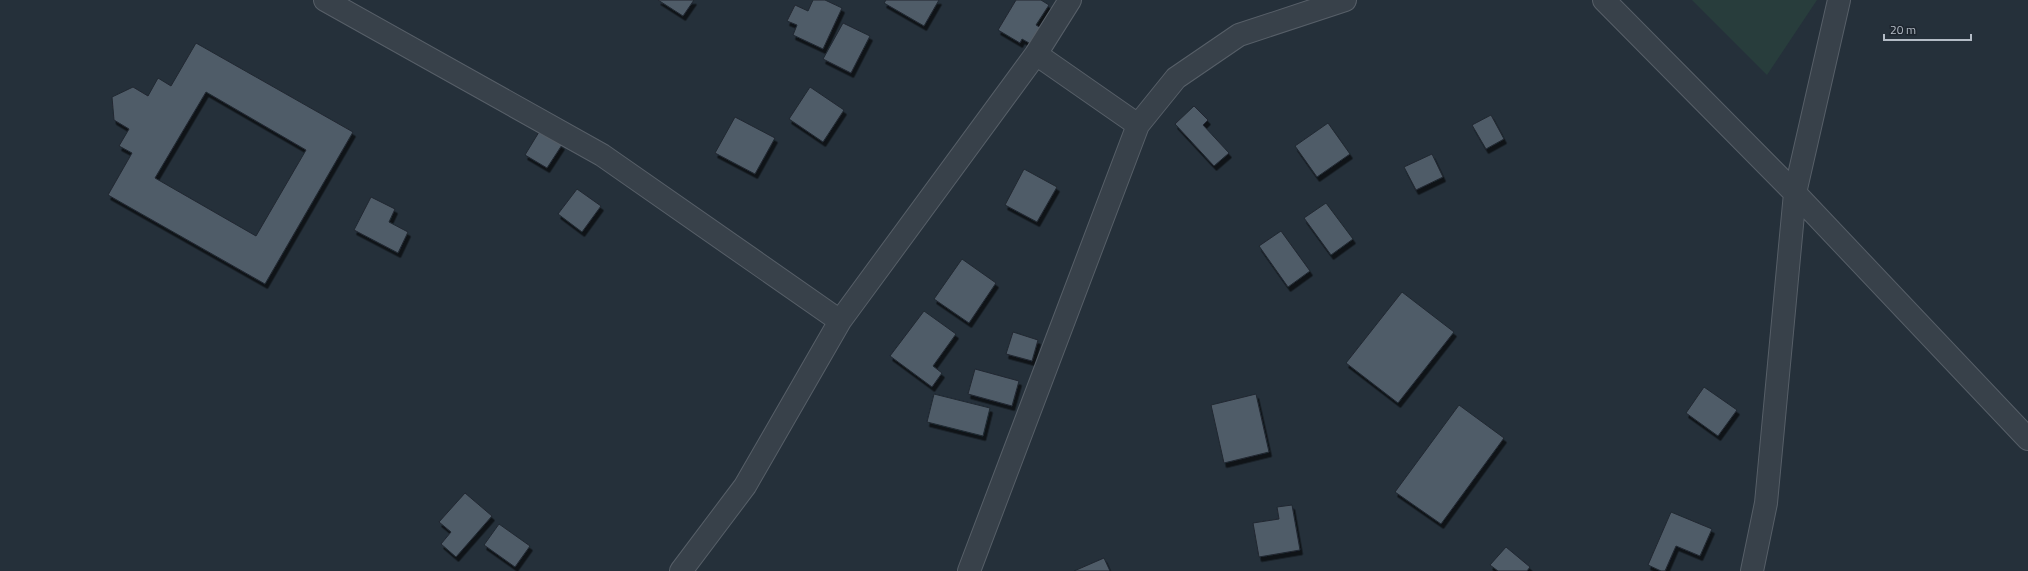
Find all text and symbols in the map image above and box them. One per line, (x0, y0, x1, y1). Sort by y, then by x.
scale bar (1884, 16, 1971, 42)
text: 20 m (1890, 20, 1916, 39)

